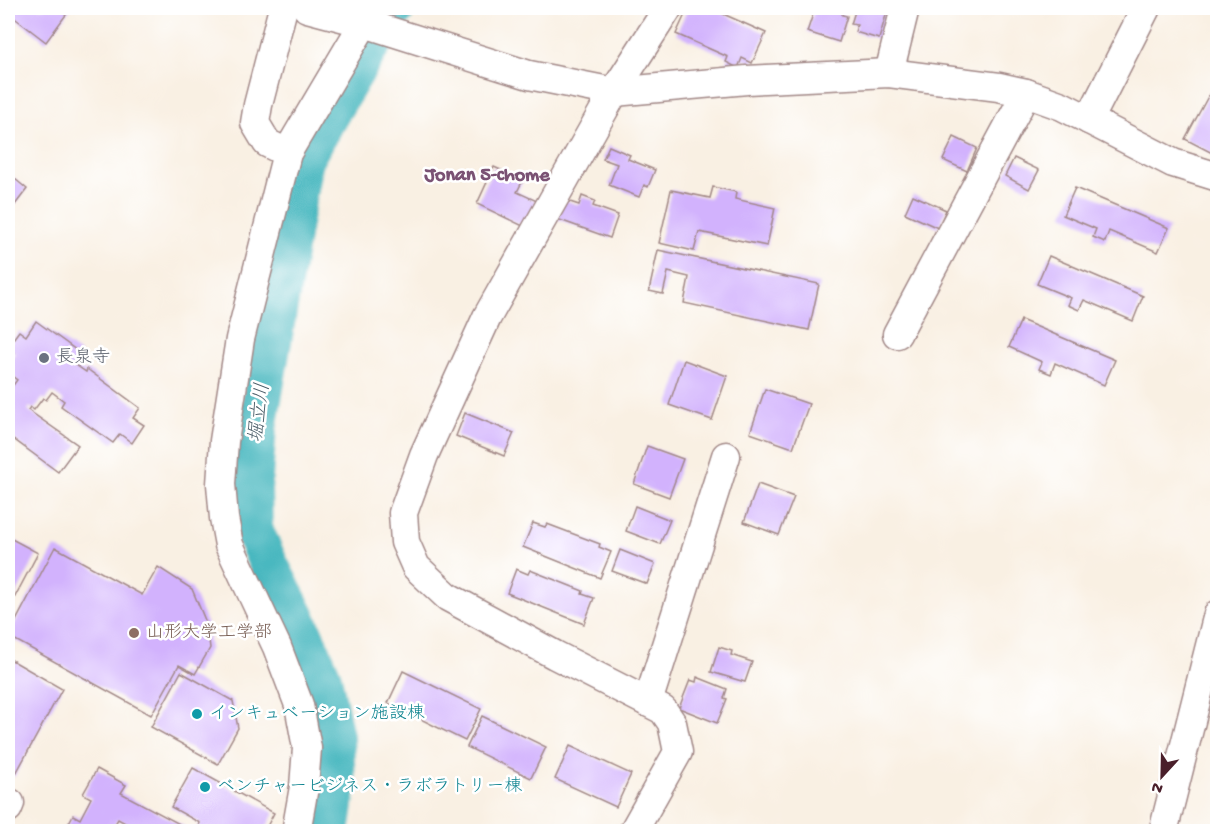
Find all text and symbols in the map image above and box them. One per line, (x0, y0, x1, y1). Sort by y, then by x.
district label: Jonan 5-chome (423, 165, 550, 188)
place label: 長泉寺 (56, 347, 110, 369)
marker: 長泉寺 (37, 351, 51, 365)
water label: 堀立川 (245, 382, 276, 444)
place label: 山形大学工学部 (146, 622, 272, 644)
marker: 山形大学工学部 (127, 626, 141, 640)
place label: インキュベーション施設棟 (209, 703, 425, 725)
marker: インキュベーション施設棟 (190, 707, 204, 721)
north arrow (1132, 746, 1192, 806)
place label: ベンチャービジネス・ラボラトリー棟 (217, 776, 522, 798)
text: N (1149, 776, 1166, 797)
marker: ベンチャービジネス・ラボラトリー棟 (198, 780, 212, 794)

